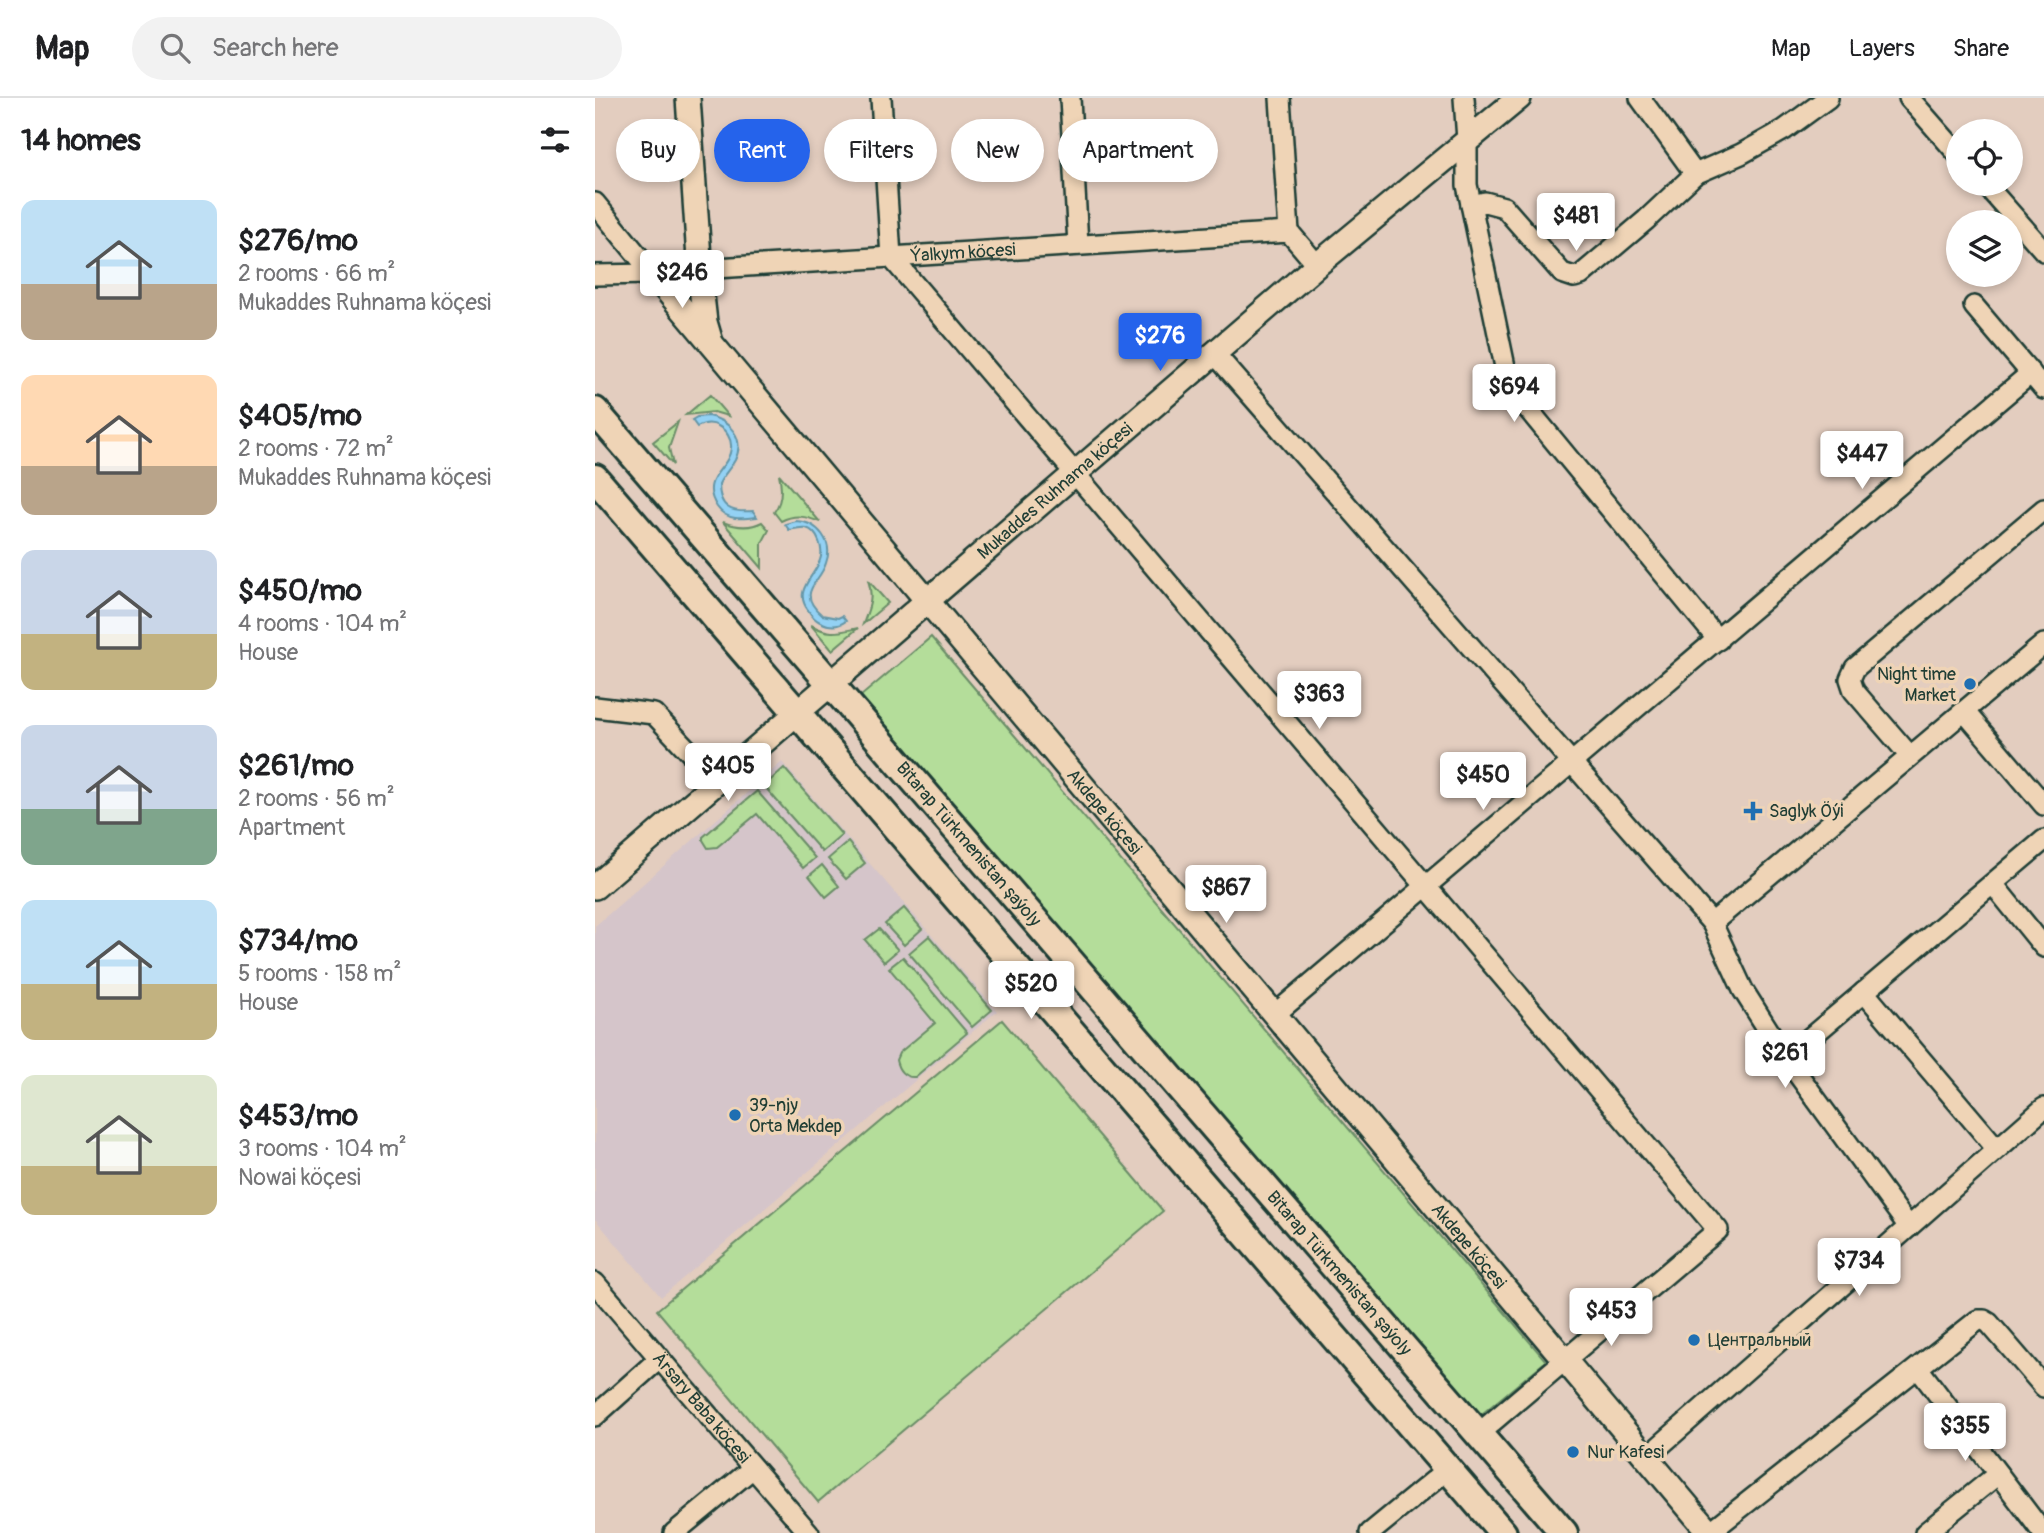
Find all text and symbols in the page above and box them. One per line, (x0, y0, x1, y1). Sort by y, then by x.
search box (132, 17, 622, 80)
text: Map (35, 28, 90, 69)
icon: search (156, 29, 194, 67)
text: Search here (212, 32, 339, 64)
text: Map (1771, 34, 1811, 63)
text: Layers (1849, 34, 1915, 63)
text: Share (1953, 34, 2009, 63)
chip: Buy (616, 119, 700, 182)
chip: Rent (714, 119, 810, 182)
chip: Filters (824, 119, 937, 182)
chip: New (951, 119, 1044, 182)
chip: Apartment (1058, 119, 1218, 182)
map controls (1946, 119, 2023, 287)
button: locate (1946, 119, 2023, 196)
icon: filters (536, 121, 574, 159)
text: 14 homes (21, 122, 141, 159)
pin: $481 (1535, 194, 1617, 253)
text: $481 (1553, 201, 1599, 230)
button: layers (1946, 210, 2023, 287)
text: $276/mo (238, 222, 358, 259)
icon: home (77, 228, 161, 312)
street label: Ýalkym köçesi (909, 238, 1016, 268)
pin: $246 (641, 250, 723, 310)
text: $246 (656, 258, 708, 287)
text: 2 rooms · 66 m² (238, 259, 395, 288)
text: Mukaddes Ruhnama köçesi (238, 288, 491, 317)
pin: $276 (1119, 314, 1201, 373)
text: $276 (1135, 321, 1185, 350)
pin: $694 (1473, 364, 1555, 424)
text: $694 (1488, 372, 1540, 401)
text: $405/mo (238, 397, 362, 434)
icon: home (77, 403, 161, 487)
street label: Mukaddes Ruhnama köçesi (973, 418, 1138, 565)
pin: $447 (1821, 432, 1903, 491)
text: 2 rooms · 72 m² (238, 434, 394, 463)
text: $447 (1836, 439, 1888, 468)
text: Mukaddes Ruhnama köçesi (238, 463, 491, 492)
text: $450/mo (238, 572, 362, 609)
icon: home (77, 578, 161, 662)
text: 4 rooms · 104 m² (238, 609, 407, 638)
text: House (238, 638, 298, 667)
place label: Night time Market (1877, 663, 1957, 707)
pin: $363 (1278, 672, 1360, 731)
marker: Night time Market (1962, 676, 1978, 692)
text: $363 (1293, 679, 1345, 708)
pin: $405 (687, 744, 769, 803)
text: $261/mo (238, 747, 354, 784)
text: $405 (701, 751, 755, 780)
pin: $450 (1442, 752, 1524, 812)
icon: home (77, 753, 161, 837)
street label: Bitarap Türkmenistan şaýoly (891, 757, 1046, 932)
text: $450 (1456, 760, 1510, 789)
street label: Akdepe köçesi (1061, 764, 1147, 860)
text: 2 rooms · 56 m² (238, 784, 395, 813)
place label: Saglyk Öýi (1769, 800, 1843, 823)
marker: Saglyk Öýi (1743, 801, 1763, 821)
text: Apartment (238, 813, 345, 842)
pin: $867 (1185, 866, 1267, 925)
text: $867 (1201, 873, 1251, 902)
text: $734/mo (238, 922, 358, 959)
icon: home (77, 928, 161, 1012)
text: 5 rooms · 158 m² (238, 959, 401, 988)
pin: $520 (990, 962, 1072, 1021)
text: $520 (1004, 969, 1058, 998)
text: House (238, 988, 298, 1017)
pin: $261 (1744, 1030, 1826, 1090)
text: $261 (1761, 1038, 1809, 1067)
place label: 39-njy Orta Mekdep (749, 1094, 842, 1138)
text: $453/mo (238, 1097, 358, 1134)
icon: home (77, 1103, 161, 1187)
marker: 39-njy Orta Mekdep (727, 1107, 743, 1123)
text: 3 rooms · 104 m² (238, 1134, 407, 1163)
text: Nowai köçesi (238, 1163, 361, 1192)
street label: Bitarap Türkmenistan şaýoly (1262, 1186, 1417, 1361)
street label: Akdepe köçesi (1426, 1199, 1511, 1294)
pin: $734 (1818, 1238, 1900, 1298)
text: $734 (1834, 1246, 1884, 1275)
pin: $453 (1570, 1288, 1652, 1348)
text: $453 (1585, 1296, 1637, 1325)
place label: Центральный (1708, 1329, 1811, 1352)
marker: Центральный (1686, 1332, 1702, 1348)
street label: Ärsary Baba köçesi (647, 1347, 755, 1468)
pin: $355 (1924, 1404, 2006, 1463)
text: $355 (1940, 1411, 1990, 1440)
place label: Nur Kafesi (1587, 1441, 1664, 1464)
marker: Nur Kafesi (1565, 1444, 1581, 1460)

